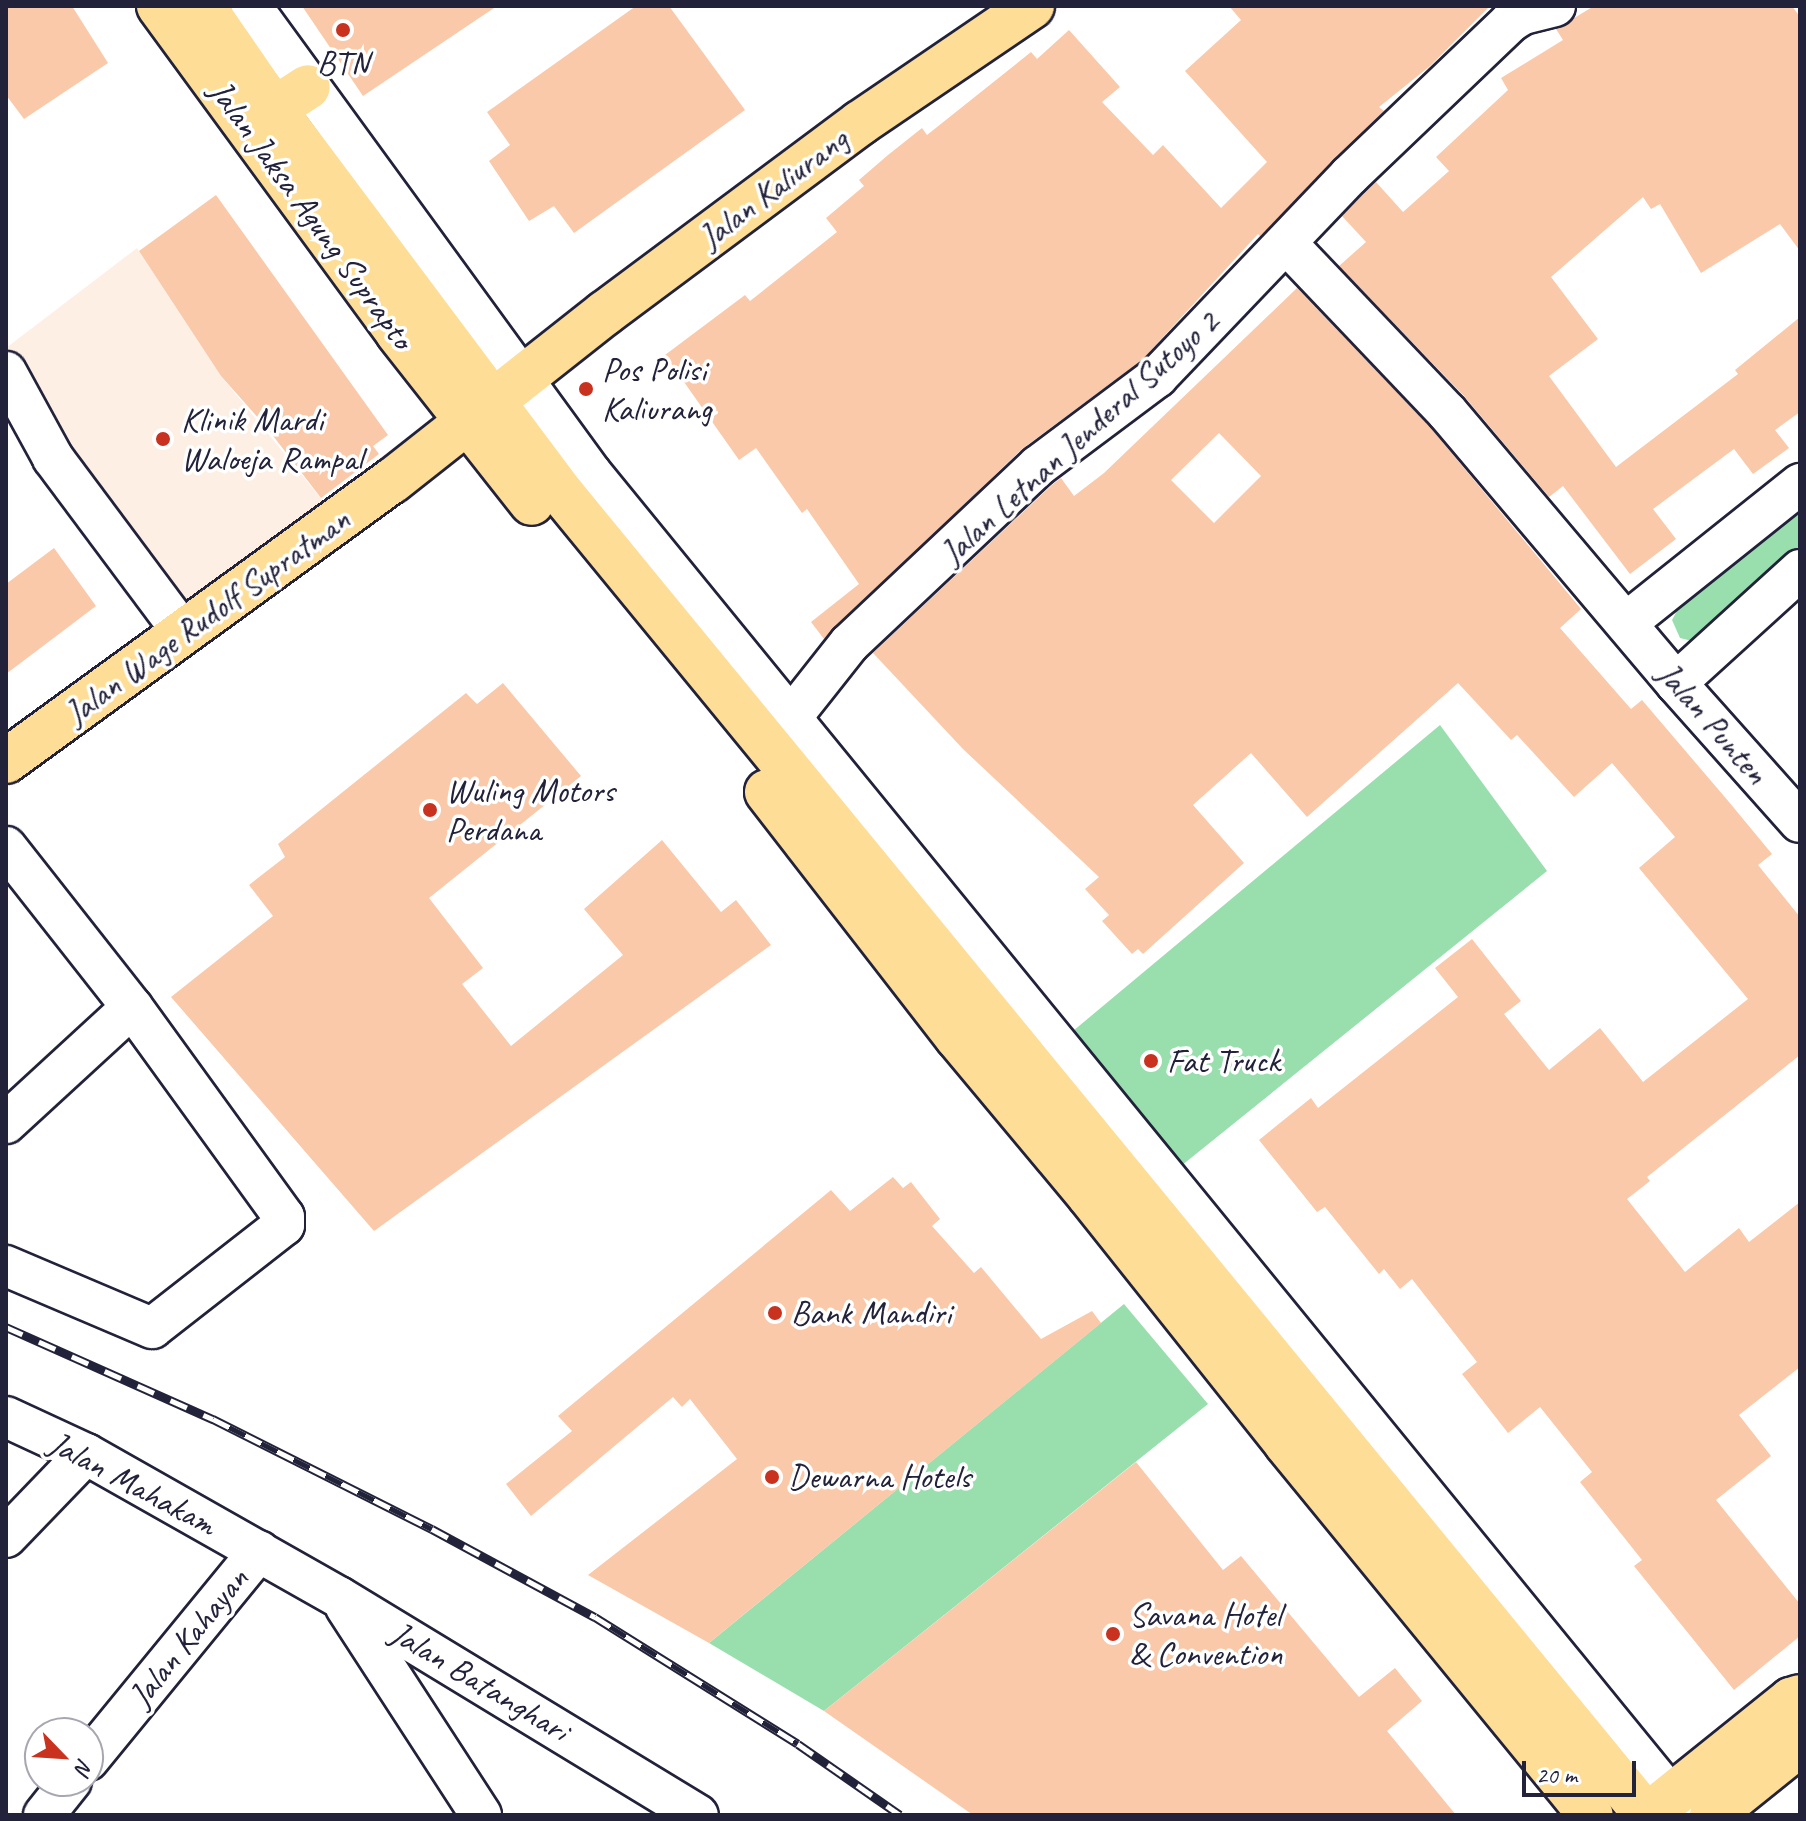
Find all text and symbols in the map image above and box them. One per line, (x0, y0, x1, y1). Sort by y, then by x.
marker: BTN (334, 21, 352, 39)
place label: BTN (317, 43, 369, 83)
street label: Jalan Jaksa Agung Suprapto (202, 73, 422, 355)
street label: Jalan Kaliurang (690, 118, 856, 258)
street label: Jalan Letnan Jenderal Sutoyo 2 (933, 302, 1225, 572)
place label: Pos Polisi Kaliurang (602, 349, 712, 428)
marker: Pos Polisi Kaliurang (577, 380, 595, 398)
place label: Klinik Mardi Waloeja Rampal (181, 399, 363, 478)
marker: Klinik Mardi Waloeja Rampal (152, 428, 174, 450)
street label: Jalan Wage Rudolf Supratman (56, 498, 358, 734)
street label: Jalan Punten (1649, 654, 1777, 792)
place label: Wuling Motors Perdana (446, 770, 615, 850)
marker: Wuling Motors Perdana (421, 801, 439, 819)
place label: Fat Truck (1167, 1041, 1278, 1081)
marker: Fat Truck (1142, 1052, 1160, 1070)
place label: Bank Mandiri (791, 1293, 952, 1333)
marker: Bank Mandiri (766, 1304, 784, 1322)
street label: Jalan Mahakam (43, 1422, 223, 1544)
place label: Dewarna Hotels (788, 1457, 971, 1497)
marker: Dewarna Hotels (763, 1468, 781, 1486)
street label: Jalan Kahayan (119, 1559, 257, 1715)
place label: Savana Hotel & Convention (1129, 1594, 1282, 1674)
street label: Jalan Batanghari (383, 1612, 577, 1750)
marker: Savana Hotel & Convention (1104, 1625, 1122, 1643)
north arrow (24, 1717, 104, 1797)
scale bar (1526, 1745, 1640, 1795)
text: N (68, 1754, 100, 1778)
text: 20 m (1536, 1760, 1577, 1790)

